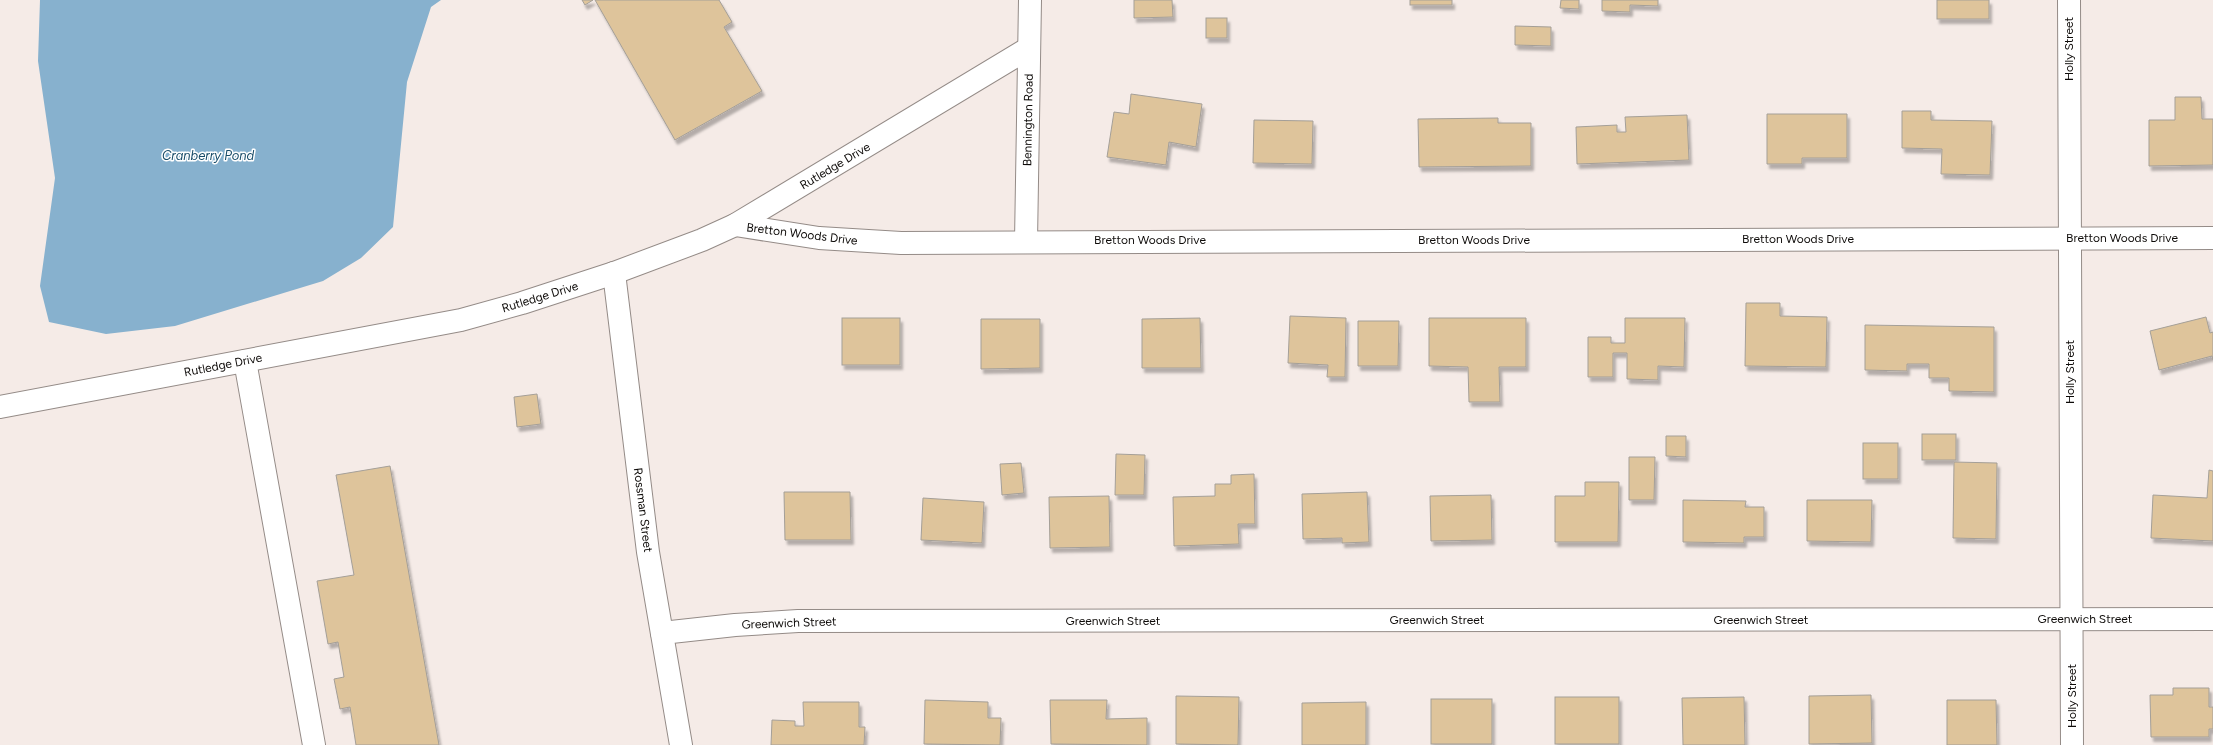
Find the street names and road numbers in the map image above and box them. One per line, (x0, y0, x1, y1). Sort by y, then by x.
street label: Holly Street (2062, 16, 2076, 81)
street label: Bennington Road (1020, 74, 1036, 166)
street label: Rutledge Drive (797, 139, 873, 192)
street label: Bretton Woods Drive (746, 220, 859, 248)
street label: Bretton Woods Drive (2066, 231, 2178, 245)
street label: Bretton Woods Drive (1742, 232, 1854, 246)
street label: Bretton Woods Drive (1094, 233, 1206, 247)
street label: Bretton Woods Drive (1418, 233, 1530, 247)
street label: Rutledge Drive (500, 279, 580, 315)
street label: Holly Street (2063, 339, 2077, 404)
street label: Rutledge Drive (183, 350, 264, 379)
street label: Rossman Street (631, 467, 655, 554)
street label: Greenwich Street (2038, 612, 2133, 626)
street label: Greenwich Street (1390, 613, 1485, 627)
street label: Greenwich Street (1714, 613, 1809, 627)
street label: Greenwich Street (741, 614, 837, 632)
street label: Greenwich Street (1066, 614, 1161, 628)
street label: Holly Street (2065, 663, 2079, 728)

